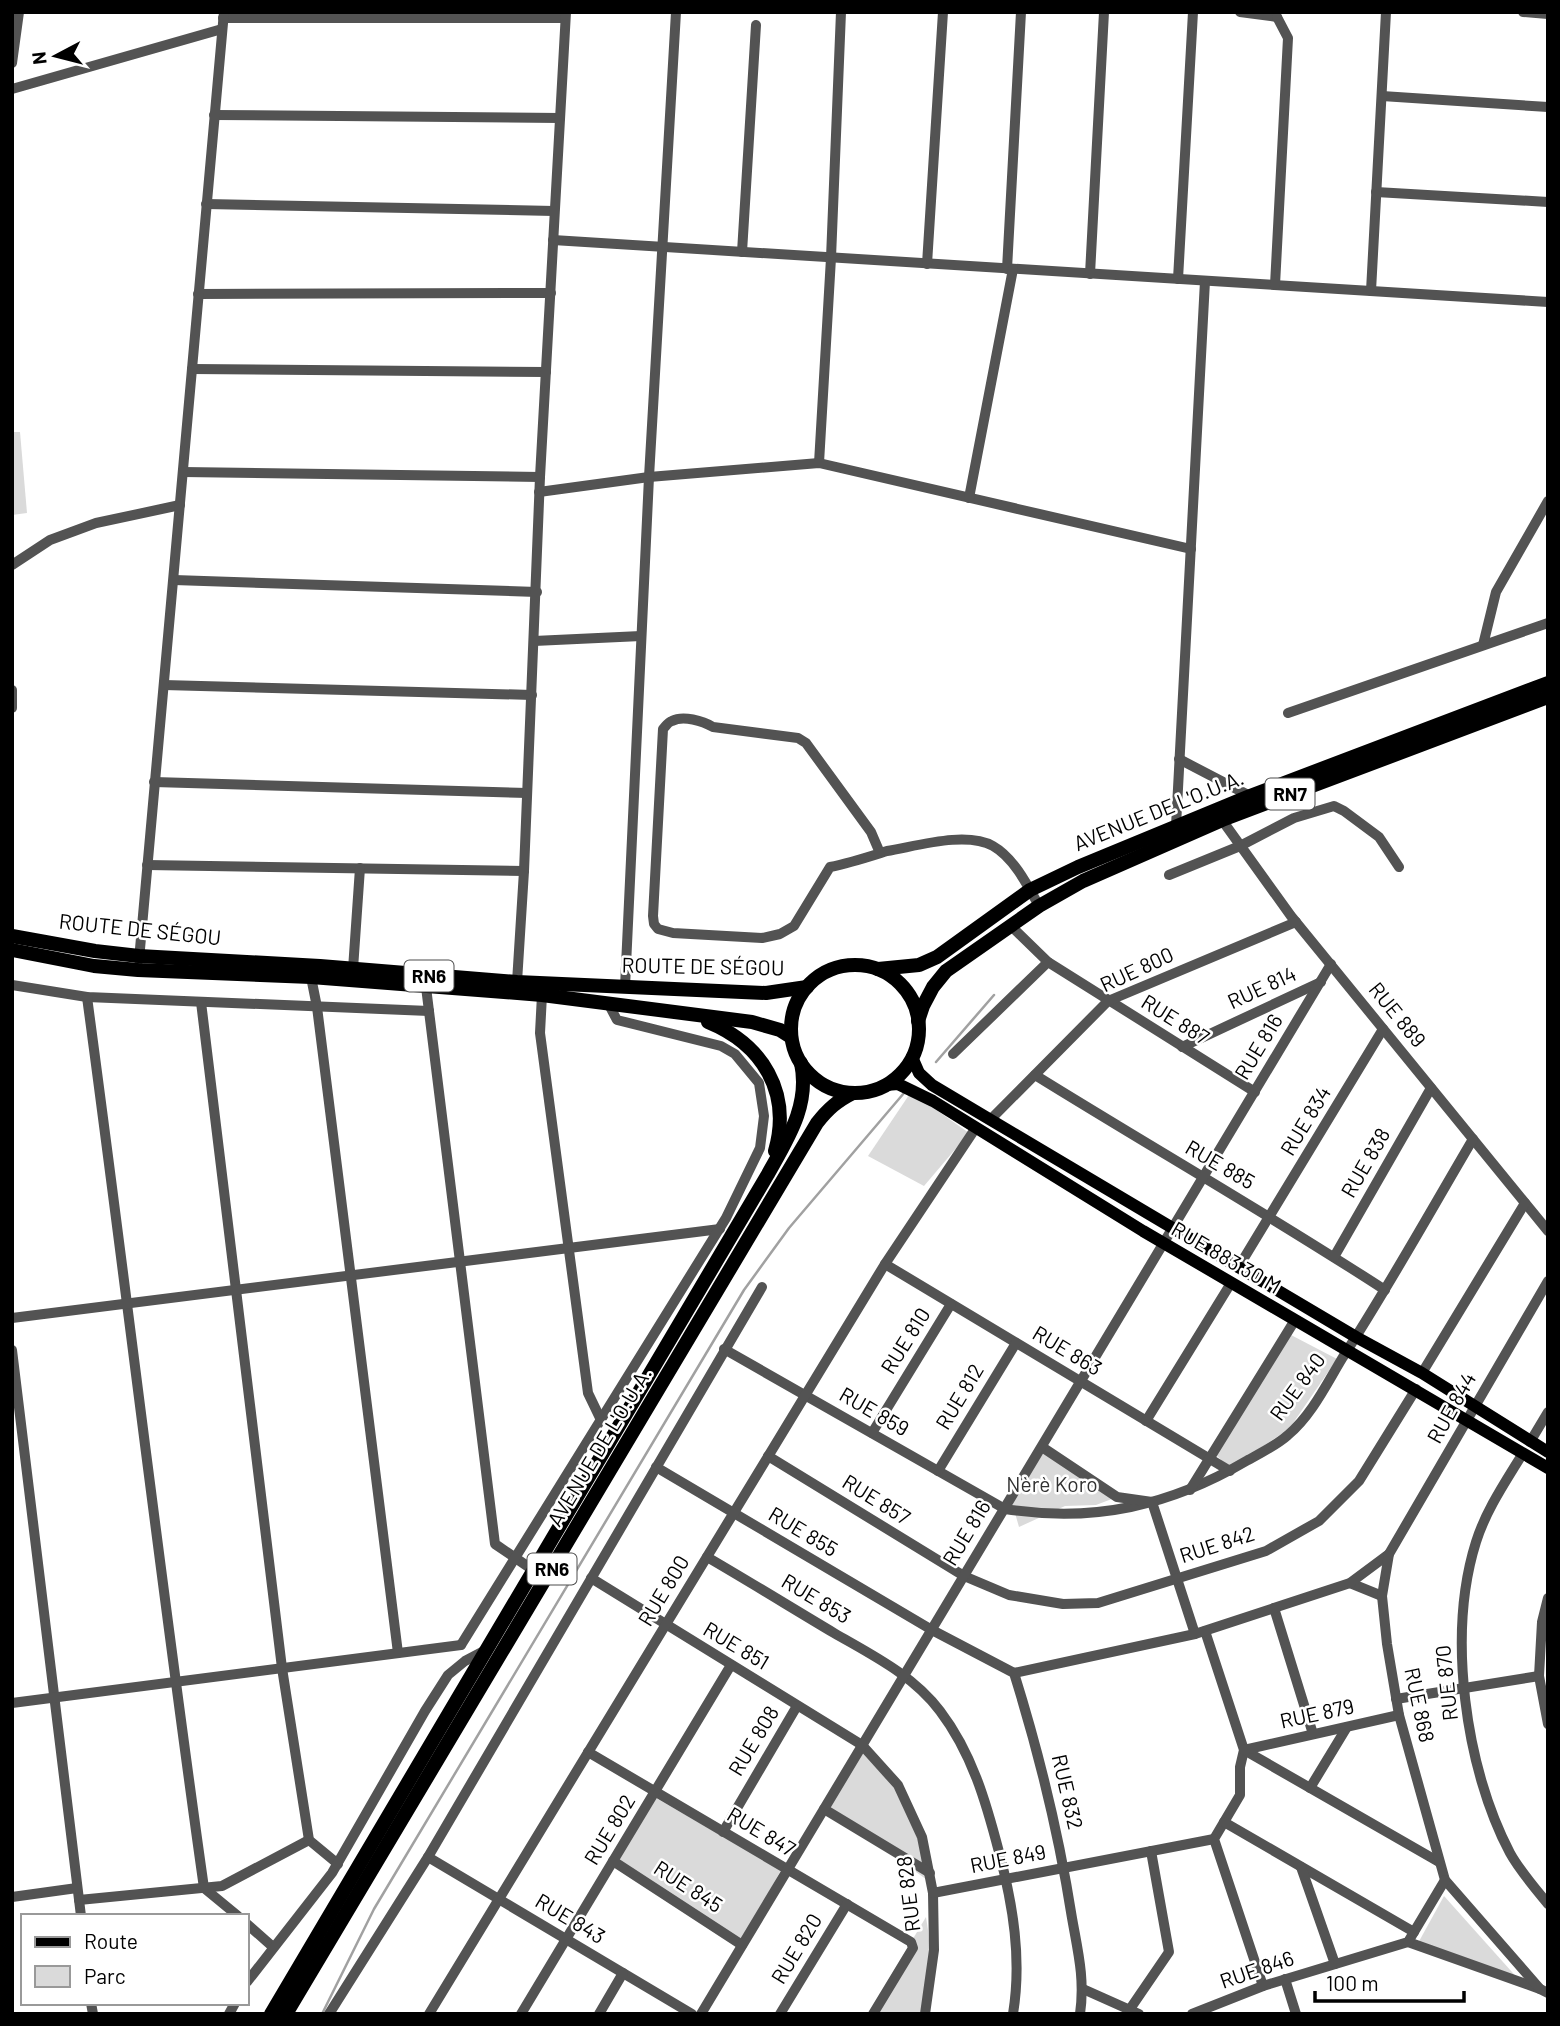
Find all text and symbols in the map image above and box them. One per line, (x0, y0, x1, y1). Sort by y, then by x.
north arrow (21, 21, 91, 91)
text: N (26, 50, 51, 66)
street label: AVENUE DE L'O.U.A. (1070, 764, 1247, 855)
road number: RN7 (1266, 778, 1314, 810)
street label: ROUTE DE SÉGOU (58, 908, 222, 949)
street label: RUE 800 (1096, 941, 1177, 996)
street label: ROUTE DE SÉGOU (621, 952, 785, 979)
road number: RN6 (404, 960, 453, 992)
street label: RUE 814 (1223, 960, 1300, 1013)
street label: RUE 889 (1364, 977, 1432, 1052)
street label: RUE 887 (1137, 988, 1214, 1049)
street label: RUE 816 (1228, 1009, 1287, 1083)
street label: RUE 834 (1274, 1081, 1335, 1160)
street label: RUE 838 (1335, 1123, 1395, 1201)
street label: RUE 885 (1182, 1134, 1260, 1194)
street label: RUE 883 30 M (1168, 1215, 1286, 1298)
street label: RUE 810 (875, 1303, 935, 1378)
street label: RUE 863 (1029, 1319, 1107, 1380)
street label: RUE 840 (1264, 1347, 1330, 1425)
street label: RUE 812 (929, 1359, 988, 1434)
street label: AVENUE DE L'O.U.A. (541, 1362, 656, 1530)
street label: RUE 844 (1421, 1367, 1480, 1447)
street label: RUE 859 (836, 1381, 914, 1441)
street label: RUE 857 (838, 1468, 915, 1529)
park label: Nèrè Koro (1006, 1471, 1098, 1496)
street label: RUE 816 (936, 1495, 995, 1569)
street label: RUE 855 (765, 1500, 843, 1561)
street label: RUE 842 (1176, 1520, 1257, 1567)
street label: RUE 800 (632, 1550, 694, 1630)
road number: RN6 (528, 1554, 576, 1584)
street label: RUE 853 (778, 1567, 856, 1628)
street label: RUE 851 (700, 1615, 774, 1674)
street label: RUE 870 (1429, 1644, 1462, 1722)
street label: RUE 868 (1400, 1665, 1441, 1744)
street label: RUE 879 (1277, 1692, 1356, 1733)
street label: RUE 808 (722, 1701, 783, 1780)
street label: RUE 832 (1048, 1752, 1089, 1832)
street label: RUE 802 (578, 1790, 639, 1869)
street label: RUE 847 (723, 1801, 800, 1861)
street label: RUE 849 (968, 1838, 1048, 1877)
street label: RUE 845 (650, 1854, 728, 1917)
street label: RUE 828 (890, 1855, 925, 1934)
street label: RUE 843 (531, 1887, 610, 1948)
street label: RUE 820 (765, 1909, 826, 1988)
legend (21, 1914, 248, 2005)
text: Route (84, 1928, 138, 1953)
street label: RUE 846 (1216, 1944, 1297, 1993)
scale bar (1315, 1960, 1464, 2004)
text: Parc (84, 1963, 126, 1988)
text: 100 m (1326, 1970, 1379, 1995)

